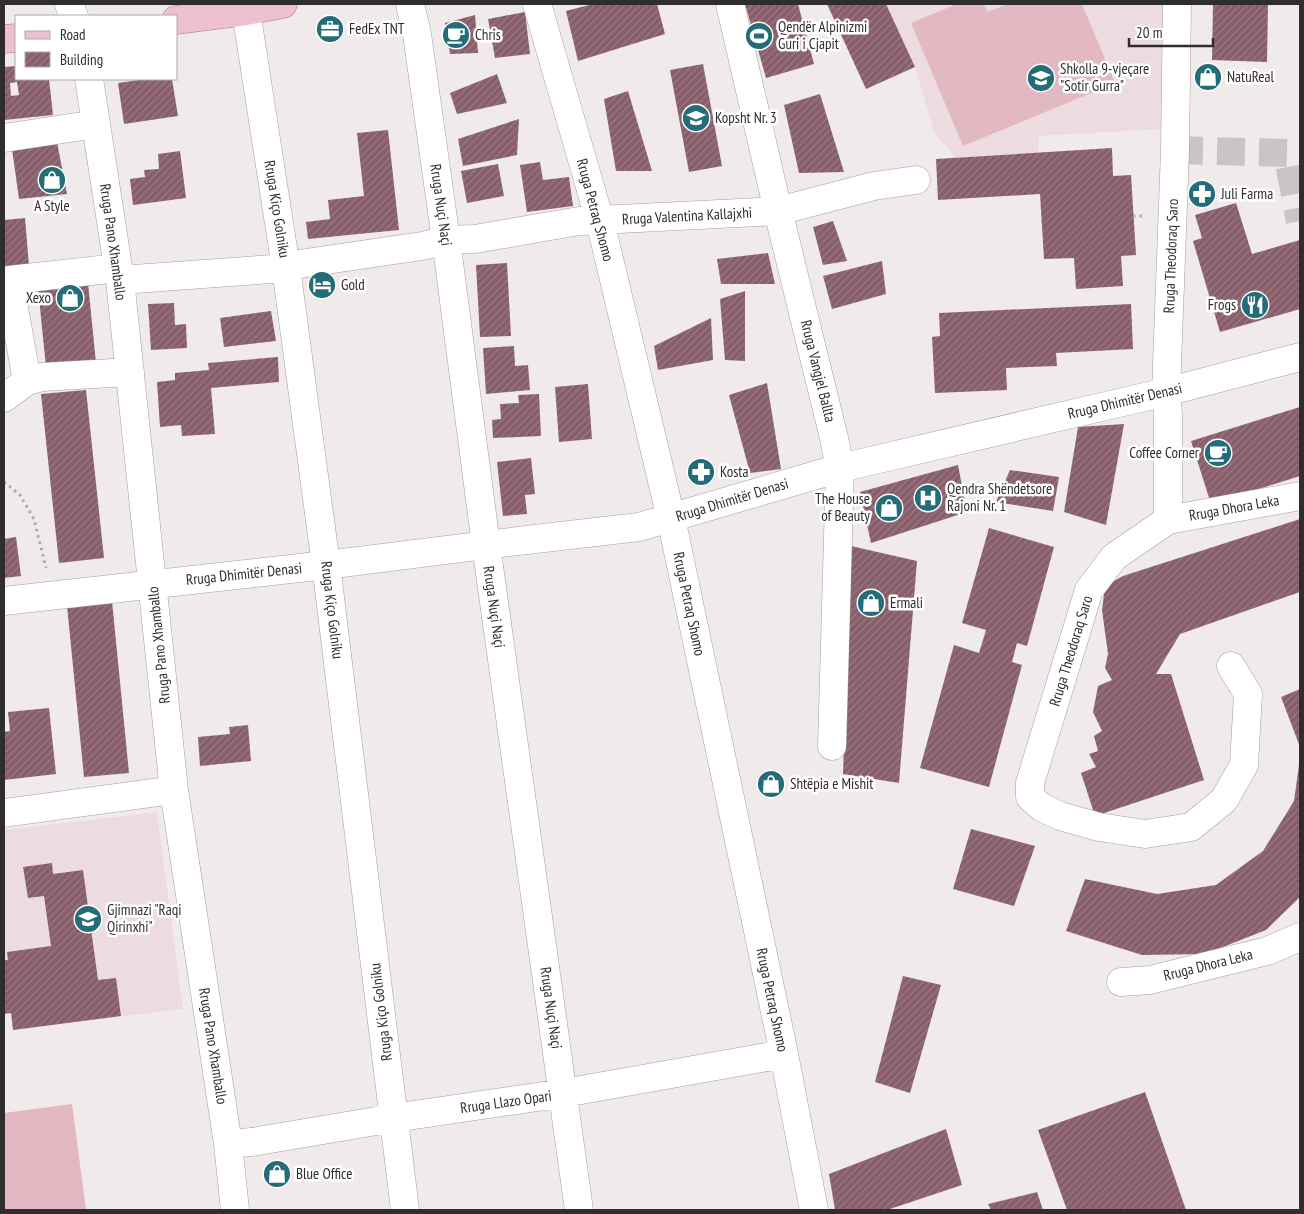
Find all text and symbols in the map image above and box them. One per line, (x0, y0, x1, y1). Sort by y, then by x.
office icon: FedEx TNT (315, 14, 345, 44)
legend (15, 15, 178, 80)
scale bar (1129, 15, 1213, 47)
place label: Qendër Alpinizmi Guri i Cjapit (778, 17, 867, 53)
place label: FedEx TNT (349, 19, 405, 38)
cafe icon: Chris (441, 20, 471, 50)
sports icon: Qendër Alpinizmi Guri i Cjapit (744, 21, 774, 51)
text: 20 m (1136, 23, 1162, 42)
text: Road (60, 25, 86, 44)
place label: Chris (475, 25, 501, 44)
text: Building (60, 50, 103, 69)
place label: Shkolla 9-vjeçare "Sotir Gurra" (1060, 59, 1149, 95)
shop icon: NatuReal (1193, 62, 1223, 92)
school or university icon: Shkolla 9-vjeçare "Sotir Gurra" (1026, 63, 1056, 93)
place label: NatuReal (1227, 67, 1275, 86)
school or university icon: Kopsht Nr. 3 (681, 103, 711, 133)
place label: Kopsht Nr. 3 (715, 108, 777, 127)
street label: Rruga Petraq Shomo (573, 156, 618, 263)
street label: Rruga Kiço Golniku (260, 159, 295, 259)
street label: Rruga Nuçi Naçi (426, 163, 457, 247)
shop icon: A Style (37, 165, 67, 195)
pharmacy icon: Juli Farma (1187, 179, 1217, 209)
street label: Rruga Pano Xhamballo (96, 182, 131, 301)
place label: Juli Farma (1220, 184, 1273, 203)
place label: A Style (34, 196, 70, 215)
street label: Rruga Theodoraq Saro (1159, 198, 1182, 314)
street label: Rruga Valentina Kallajxhi (621, 203, 752, 228)
hotel icon: Gold (307, 270, 337, 300)
place label: Gold (341, 275, 365, 294)
shop icon: Xexo (55, 283, 85, 313)
place label: Xexo (26, 288, 51, 307)
restaurant icon: Frogs (1240, 290, 1270, 320)
place label: Frogs (1208, 295, 1236, 314)
street label: Rruga Vangjel Ballta (797, 318, 840, 424)
street label: Rruga Dhimitër Denasi (1066, 378, 1184, 423)
cafe icon: Coffee Corner (1203, 438, 1233, 468)
place label: Coffee Corner (1129, 443, 1200, 462)
pharmacy icon: Kosta (686, 457, 716, 487)
place label: Kosta (720, 462, 749, 481)
street label: Rruga Dhimitër Denasi (673, 473, 790, 526)
place label: Qendra Shëndetsore Rajoni Nr. 1 (947, 479, 1052, 515)
hospital icon: Qendra Shëndetsore Rajoni Nr. 1 (913, 483, 943, 513)
place label: The House of Beauty (815, 489, 870, 525)
street label: Rruga Dhora Leka (1187, 490, 1281, 525)
shop icon: The House of Beauty (874, 493, 904, 523)
street label: Rruga Petraq Shomo (669, 550, 710, 658)
street label: Rruga Dhimitër Denasi (185, 558, 303, 589)
street label: Rruga Kiço Golniku (317, 560, 348, 660)
street label: Rruga Nuçi Naçi (479, 565, 510, 649)
street label: Rruga Pano Xhamballo (143, 586, 174, 705)
shop icon: Ermali (856, 588, 886, 618)
place label: Ermali (890, 593, 923, 612)
street label: Rruga Theodoraq Saro (1045, 593, 1096, 708)
shop icon: Shtëpia e Mishit (756, 769, 786, 799)
place label: Shtëpia e Mishit (790, 774, 873, 793)
place label: Gjimnazi "Raqi Qirinxhi" (107, 900, 181, 936)
school or university icon: Gjimnazi "Raqi Qirinxhi" (73, 904, 103, 934)
street label: Rruga Dhora Leka (1161, 944, 1254, 985)
street label: Rruga Petraq Shomo (752, 946, 793, 1054)
street label: Rruga Kiço Golniku (365, 962, 396, 1062)
street label: Rruga Nuçi Naçi (536, 966, 567, 1050)
street label: Rruga Pano Xhamballo (195, 986, 232, 1105)
street label: Rruga Llazo Opari (459, 1086, 553, 1117)
shop icon: Blue Office (262, 1159, 292, 1189)
place label: Blue Office (296, 1164, 352, 1183)

